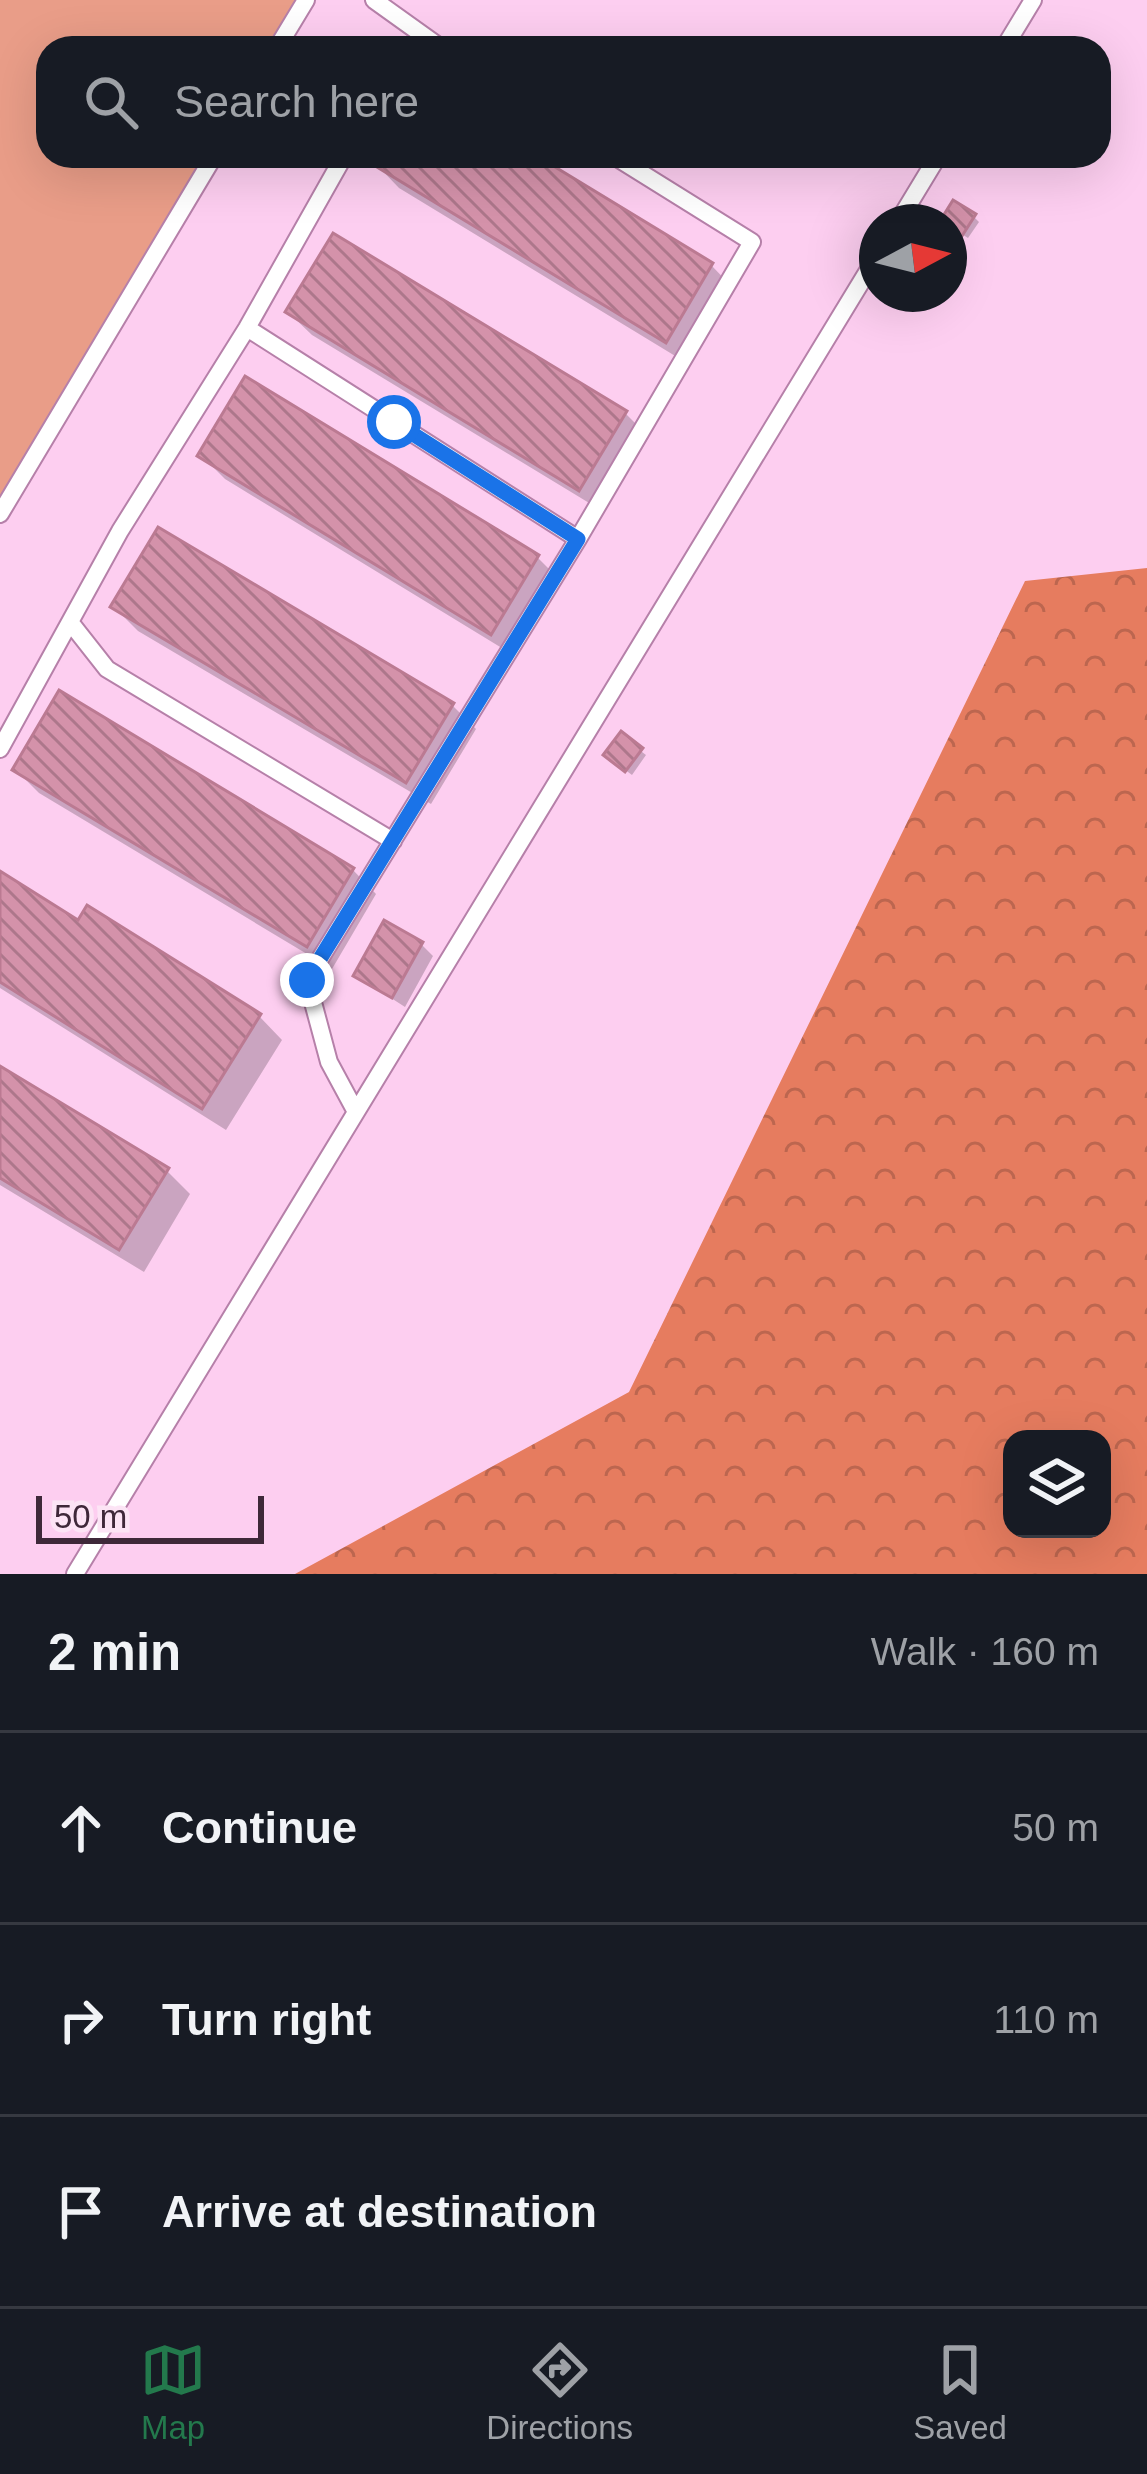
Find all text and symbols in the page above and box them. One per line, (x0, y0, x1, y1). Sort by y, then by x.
search box (36, 36, 1111, 168)
icon: search (78, 69, 144, 135)
text: Search here (174, 76, 419, 127)
north arrow (859, 204, 967, 312)
route start (367, 395, 421, 449)
route end (280, 953, 334, 1007)
map controls (1003, 1430, 1111, 1538)
button: layers (1003, 1430, 1111, 1538)
scale bar (36, 1490, 264, 1543)
text: 50 m (54, 1498, 127, 1535)
text: 2 min (48, 1624, 181, 1681)
text: Walk · 160 m (871, 1630, 1099, 1673)
icon: ahead (48, 1795, 114, 1861)
text: Continue (162, 1802, 357, 1853)
text: 50 m (1012, 1806, 1099, 1849)
icon: right (48, 1987, 114, 2053)
text: Turn right (162, 1994, 371, 2045)
text: 110 m (994, 1998, 1099, 2041)
icon: arrive (48, 2179, 114, 2245)
text: Arrive at destination (162, 2186, 597, 2237)
tab: Map (140, 2337, 206, 2447)
tab: Directions (486, 2337, 633, 2447)
tab: Saved (913, 2337, 1007, 2447)

